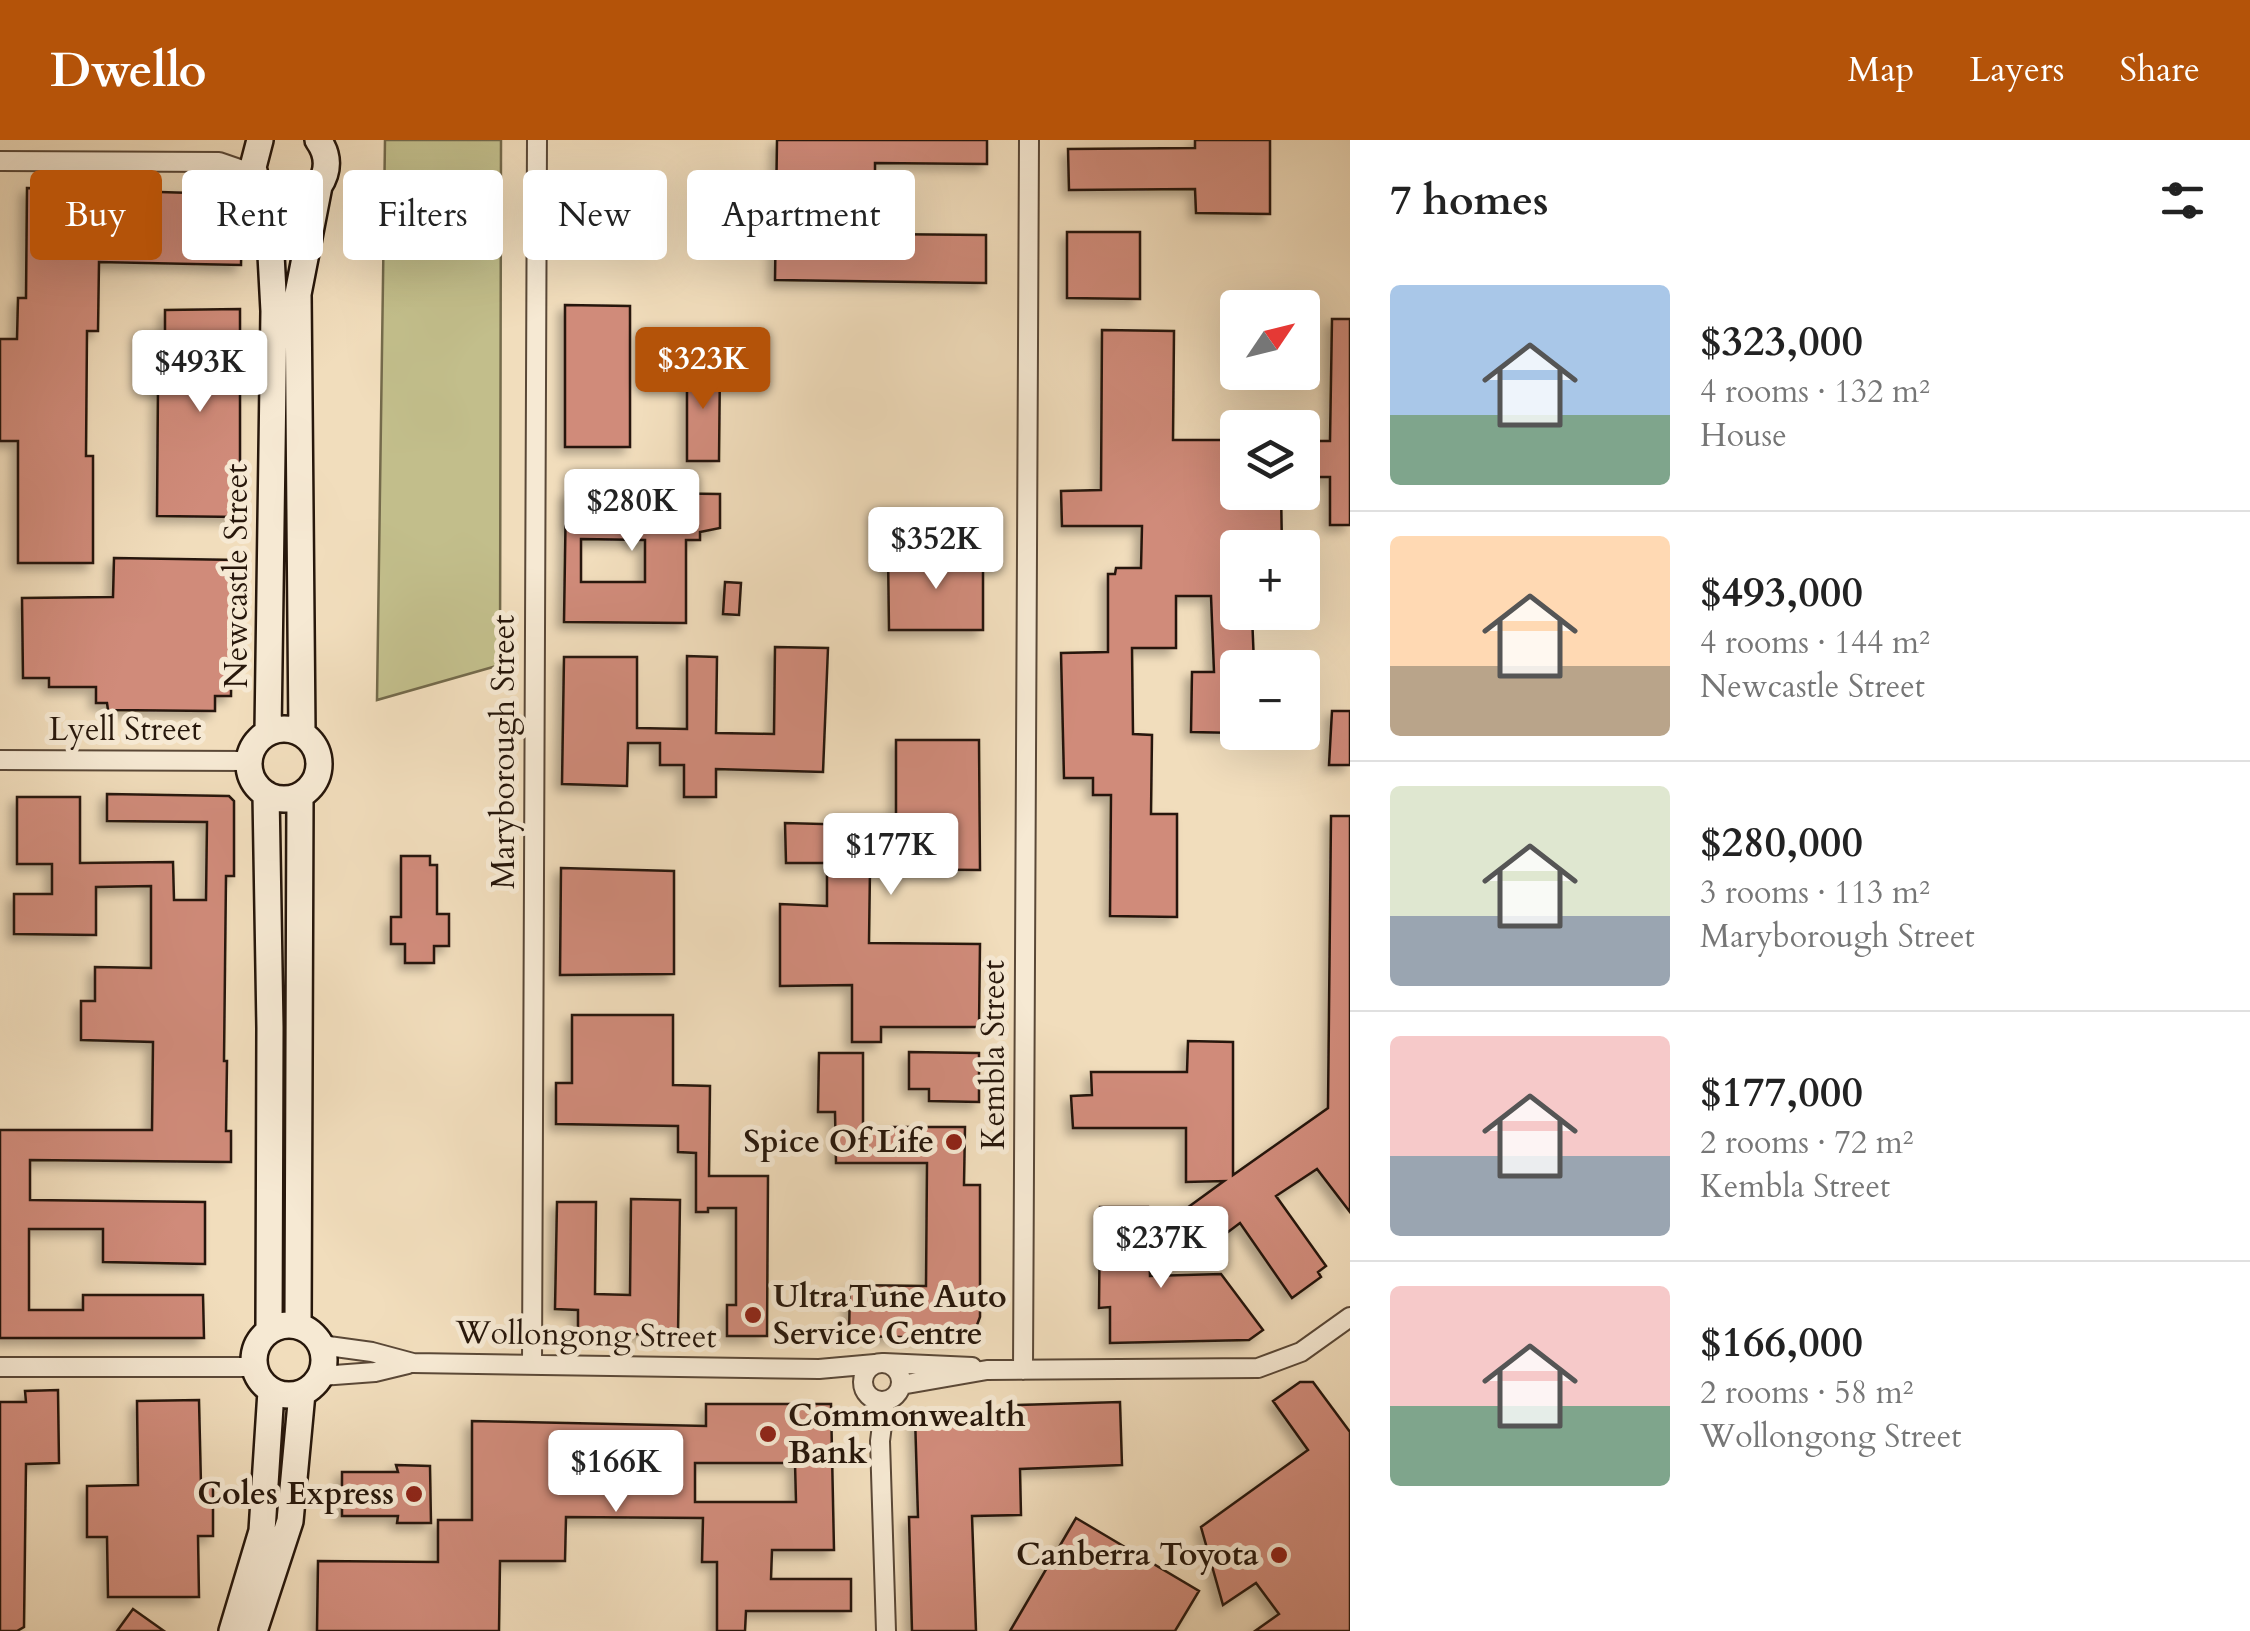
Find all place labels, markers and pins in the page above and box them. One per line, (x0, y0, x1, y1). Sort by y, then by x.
pin: $323K (633, 327, 773, 412)
pin: $493K (130, 330, 270, 415)
pin: $280K (562, 469, 702, 554)
pin: $352K (866, 507, 1006, 592)
pin: $177K (821, 813, 961, 898)
place label: Spice Of Life (743, 1120, 934, 1164)
marker: Spice Of Life (943, 1131, 965, 1153)
pin: $237K (1091, 1206, 1231, 1291)
place label: UltraTune Auto Service Centre (773, 1275, 1007, 1356)
marker: UltraTune Auto Service Centre (742, 1304, 764, 1326)
place label: Commonwealth Bank (788, 1394, 1026, 1475)
marker: Commonwealth Bank (757, 1423, 779, 1445)
pin: $166K (546, 1430, 686, 1515)
place label: Coles Express (197, 1472, 394, 1516)
marker: Coles Express (403, 1483, 425, 1505)
place label: Canberra Toyota (1016, 1533, 1259, 1577)
marker: Canberra Toyota (1268, 1544, 1290, 1566)

